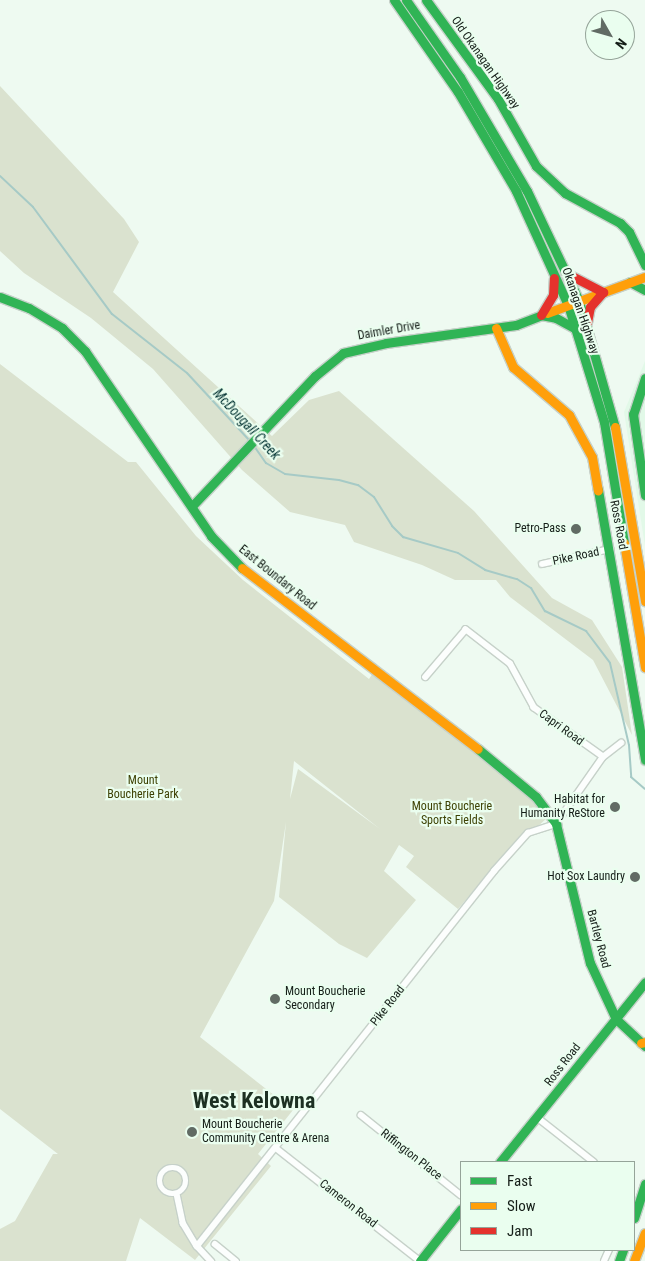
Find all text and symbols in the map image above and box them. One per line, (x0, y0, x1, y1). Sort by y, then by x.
north arrow (585, 10, 635, 60)
street label: Old Okanagan Highway (448, 14, 522, 112)
text: N (612, 35, 630, 52)
street label: Okanagan Highway (558, 266, 602, 356)
street label: Daimler Drive (357, 318, 421, 344)
water label: McDougall Creek (210, 385, 284, 463)
street label: Ross Road (606, 499, 630, 551)
place label: Petro-Pass (514, 522, 566, 536)
marker: Petro-Pass (570, 523, 582, 535)
street label: East Boundary Road (236, 543, 318, 613)
street label: Pike Road (551, 545, 601, 569)
street label: Capri Road (536, 707, 586, 749)
park label: Mount Boucherie Park (107, 774, 179, 802)
place label: Habitat for Humanity ReStore (520, 793, 605, 821)
park label: Mount Boucherie Sports Fields (412, 800, 492, 828)
marker: Habitat for Humanity ReStore (609, 801, 621, 813)
place label: Hot Sox Laundry (547, 870, 625, 884)
marker: Hot Sox Laundry (629, 871, 641, 883)
street label: Bartley Road (583, 908, 613, 970)
street label: Pike Road (368, 983, 408, 1029)
place label: Mount Boucherie Secondary (285, 985, 365, 1013)
marker: Mount Boucherie Secondary (269, 993, 281, 1005)
street label: Ross Road (542, 1041, 584, 1089)
district label: West Kelowna (193, 1088, 315, 1114)
place label: Mount Boucherie Community Centre & Arena (202, 1118, 329, 1146)
marker: Mount Boucherie Community Centre & Arena (186, 1126, 198, 1138)
street label: Riffington Place (377, 1127, 445, 1183)
legend (460, 1161, 635, 1251)
text: Fast (507, 1172, 532, 1190)
street label: Cameron Road (316, 1177, 380, 1231)
text: Slow (507, 1197, 536, 1215)
text: Jam (507, 1222, 533, 1240)

